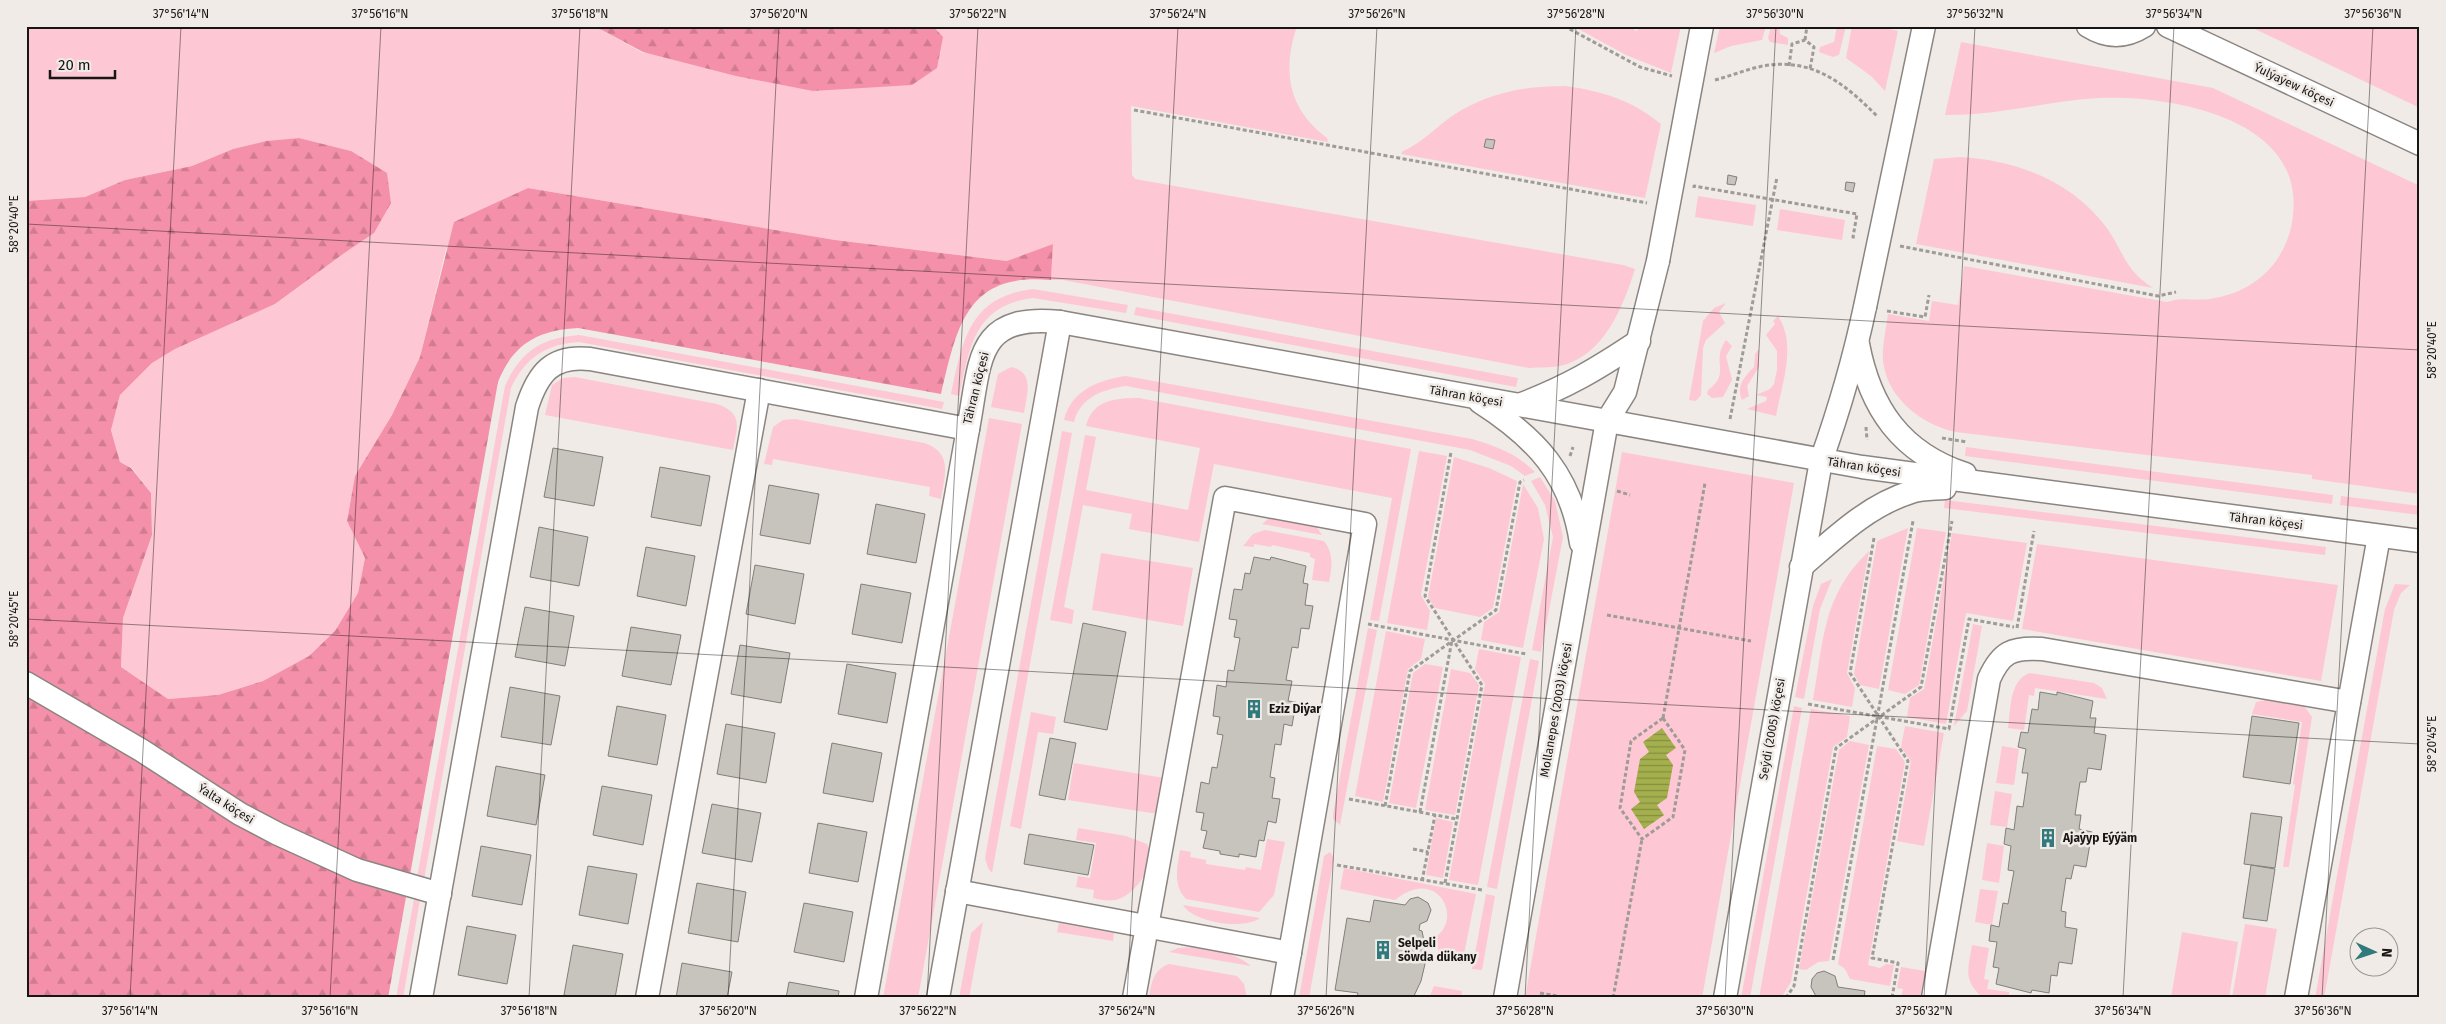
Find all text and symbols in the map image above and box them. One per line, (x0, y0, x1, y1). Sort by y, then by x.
text: 37°56'14"N (153, 7, 209, 21)
text: 37°56'16"N (352, 7, 408, 21)
text: 37°56'18"N (551, 7, 609, 21)
text: 37°56'20"N (750, 7, 808, 21)
text: 37°56'22"N (949, 7, 1007, 21)
text: 37°56'24"N (1150, 7, 1206, 21)
text: 37°56'26"N (1348, 7, 1406, 21)
text: 37°56'28"N (1547, 7, 1605, 21)
text: 37°56'30"N (1746, 7, 1804, 21)
text: 37°56'32"N (1946, 7, 2004, 21)
text: 37°56'34"N (2145, 7, 2203, 21)
text: 37°56'36"N (2344, 7, 2402, 21)
scale bar (50, 48, 115, 80)
text: 20 m (58, 56, 91, 74)
street label: Ýulýaýew köçesi (2252, 59, 2337, 110)
text: 58°20'40"E (7, 195, 21, 253)
text: 58°20'40"E (2425, 321, 2439, 379)
street label: Tähran köçesi (960, 350, 992, 426)
street label: Tähran köçesi (1428, 383, 1504, 409)
street label: Tähran köçesi (1826, 454, 1902, 480)
street label: Tähran köçesi (2228, 510, 2304, 532)
text: 58°20'45"E (7, 591, 21, 647)
street label: Mollanepes (2003) köçesi (1537, 642, 1575, 778)
street label: Seýdi (2005) köçesi (1756, 677, 1788, 781)
building icon: Eziz Diýar (1243, 698, 1265, 720)
place label: Eziz Diýar (1269, 702, 1321, 716)
text: 58°20'45"E (2425, 716, 2439, 772)
street label: Ýalta köçesi (195, 780, 257, 827)
building icon: Ajaýyp Eýýäm (2037, 827, 2059, 849)
place label: Ajaýyp Eýýäm (2062, 831, 2137, 845)
north arrow (2348, 926, 2398, 976)
place label: Selpeli söwda dükany (1398, 936, 1477, 964)
building icon: Selpeli söwda dükany (1372, 939, 1394, 961)
text: N (2378, 948, 2395, 958)
text: 37°56'14"N (102, 1004, 158, 1018)
text: 37°56'16"N (302, 1004, 358, 1018)
text: 37°56'18"N (500, 1004, 558, 1018)
text: 37°56'20"N (699, 1004, 757, 1018)
text: 37°56'22"N (899, 1004, 957, 1018)
text: 37°56'24"N (1099, 1004, 1155, 1018)
text: 37°56'26"N (1297, 1004, 1355, 1018)
text: 37°56'28"N (1496, 1004, 1554, 1018)
text: 37°56'30"N (1696, 1004, 1754, 1018)
text: 37°56'32"N (1895, 1004, 1953, 1018)
text: 37°56'34"N (2094, 1004, 2152, 1018)
text: 37°56'36"N (2294, 1004, 2352, 1018)

